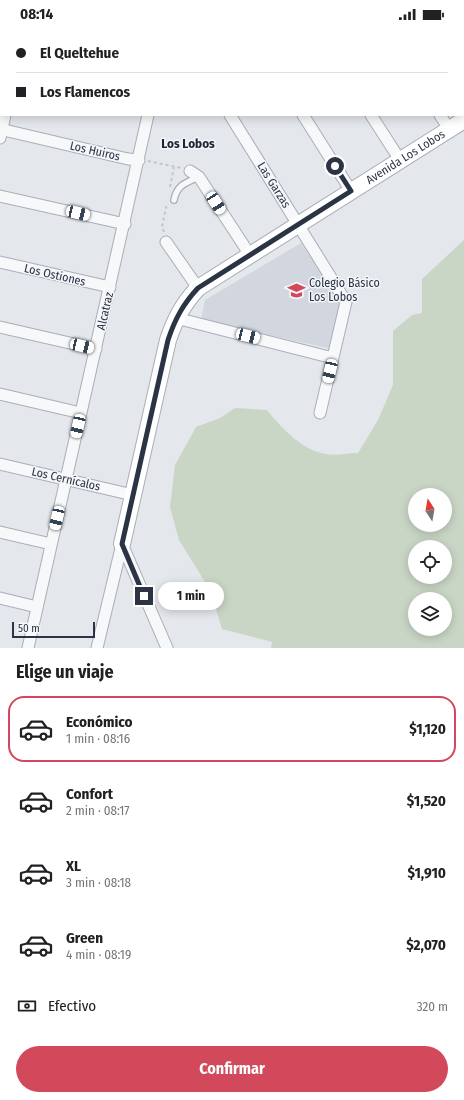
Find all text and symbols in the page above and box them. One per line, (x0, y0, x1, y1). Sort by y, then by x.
text: 08:14 (20, 5, 53, 23)
text: El Queltehue (40, 44, 119, 62)
text: Los Flamencos (40, 83, 130, 101)
street label: Avenida Los Lobos (363, 127, 447, 187)
district label: Los Lobos (161, 136, 215, 151)
street label: Los Huiros (68, 138, 122, 164)
route start (326, 157, 344, 175)
street label: Las Garzas (254, 160, 294, 210)
car (204, 190, 228, 216)
car (65, 204, 91, 222)
street label: Los Ostiones (23, 261, 87, 289)
place label: Colegio Básico Los Lobos (309, 276, 380, 304)
school or university icon: Colegio Básico Los Lobos (286, 280, 306, 300)
street label: Alcatraz (94, 290, 116, 331)
car (235, 327, 261, 345)
car (69, 337, 95, 355)
car (321, 358, 339, 384)
car (69, 413, 87, 439)
street label: Los Cernícalos (30, 464, 102, 494)
north arrow (408, 488, 452, 532)
map controls (408, 488, 452, 636)
car (48, 505, 66, 531)
button: locate (408, 540, 452, 584)
callout: 1 min (158, 582, 224, 610)
route end (135, 587, 153, 605)
text: 1 min (177, 588, 205, 603)
button: layers (408, 592, 452, 636)
scale bar (12, 620, 95, 639)
text: 50 m (18, 622, 40, 635)
text: Elige un viaje (16, 661, 114, 683)
icon: car (18, 711, 54, 747)
text: Económico (66, 713, 133, 731)
text: $1,120 (409, 720, 446, 738)
text: 1 min · 08:16 (66, 731, 130, 746)
icon: car (18, 783, 54, 819)
text: Confort (66, 785, 113, 803)
text: $1,520 (407, 792, 446, 810)
text: 2 min · 08:17 (66, 803, 130, 818)
icon: car (18, 855, 54, 891)
text: XL (66, 857, 81, 875)
text: $1,910 (408, 864, 446, 882)
text: 3 min · 08:18 (66, 875, 131, 890)
icon: car (18, 927, 54, 963)
text: Green (66, 929, 103, 947)
text: $2,070 (406, 936, 446, 954)
text: 4 min · 08:19 (66, 947, 131, 962)
icon: cash (16, 995, 38, 1017)
text: Efectivo (48, 997, 96, 1015)
text: 320 m (417, 999, 448, 1014)
button: Confirmar (16, 1046, 448, 1092)

